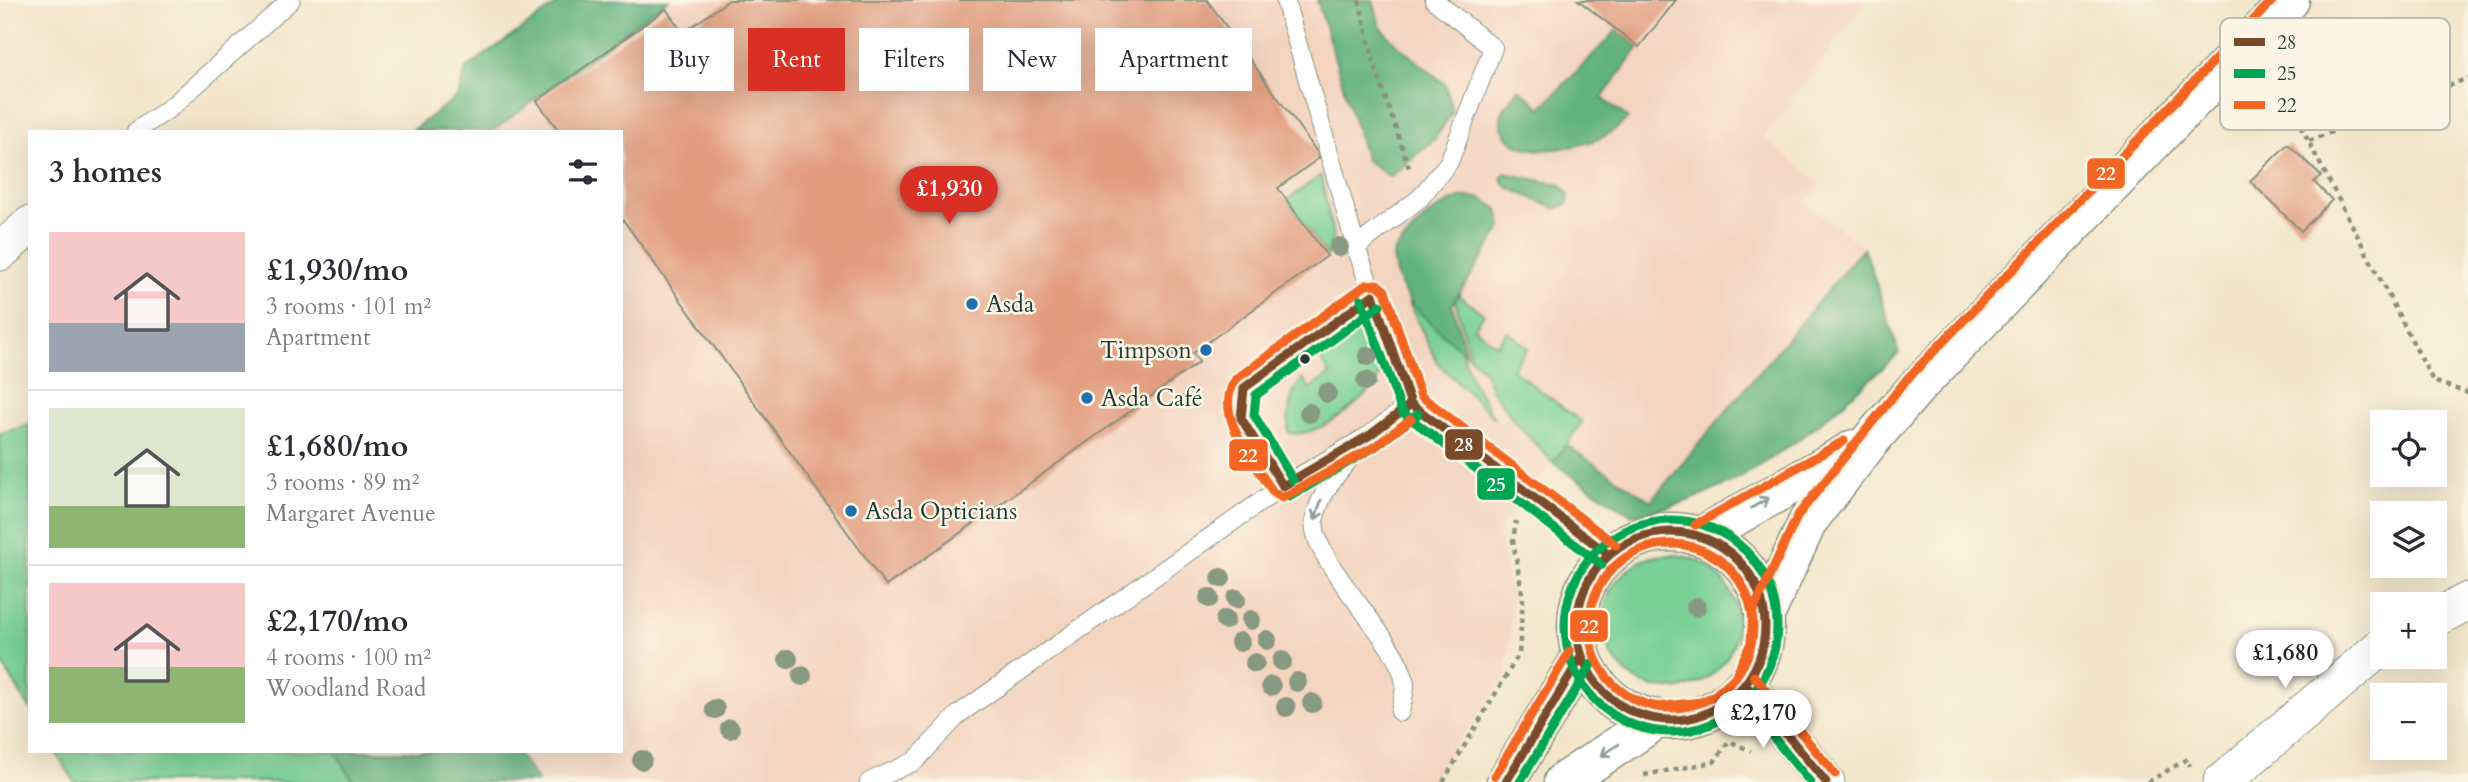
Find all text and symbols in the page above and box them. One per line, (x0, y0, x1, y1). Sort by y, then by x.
legend (2220, 18, 2450, 130)
chip: Buy (644, 28, 734, 91)
chip: Rent (748, 28, 845, 91)
chip: Filters (859, 28, 969, 91)
chip: New (983, 28, 1081, 91)
chip: Apartment (1095, 28, 1252, 91)
text: 28 (2277, 30, 2296, 56)
text: 25 (2277, 61, 2296, 87)
text: 22 (2277, 93, 2297, 119)
text: 3 homes (49, 152, 162, 193)
icon: filters (564, 153, 602, 191)
line badge: 22 (2086, 157, 2126, 190)
text: 22 (2096, 161, 2116, 187)
pin: £1,930 (892, 166, 1006, 226)
text: £1,930 (916, 173, 982, 204)
text: £1,930/mo (266, 250, 408, 291)
icon: home (105, 260, 189, 344)
place label: Asda (986, 288, 1035, 321)
text: 3 rooms · 101 m² (266, 291, 431, 322)
marker: Asda (964, 296, 980, 312)
text: Apartment (266, 322, 370, 353)
place label: Timpson (1100, 334, 1192, 367)
marker: Timpson (1198, 342, 1214, 358)
unlabelled marker (1298, 352, 1312, 366)
place label: Asda Café (1101, 382, 1203, 415)
marker: Asda Café (1079, 390, 1095, 406)
map controls (2370, 410, 2447, 760)
button: locate (2370, 410, 2447, 487)
text: £1,680/mo (266, 426, 408, 467)
line badge: 28 (1444, 428, 1484, 461)
text: 28 (1454, 432, 1474, 458)
icon: home (105, 436, 189, 520)
line badge: 22 (1228, 438, 1269, 472)
text: 22 (1238, 443, 1258, 469)
text: 3 rooms · 89 m² (266, 467, 419, 498)
line badge: 25 (1476, 467, 1516, 501)
text: 25 (1486, 472, 1506, 498)
place label: Asda Opticians (865, 495, 1017, 528)
one-way arrow (1750, 496, 1770, 510)
text: Margaret Avenue (266, 498, 436, 529)
one-way arrow (1311, 499, 1324, 521)
button: layers (2370, 501, 2447, 578)
marker: Asda Opticians (843, 503, 859, 519)
button: + (2370, 592, 2447, 669)
text: £2,170/mo (266, 601, 408, 642)
line badge: 22 (1569, 609, 1609, 643)
icon: home (105, 611, 189, 695)
text: 22 (1579, 614, 1599, 640)
pin: £1,680 (2228, 630, 2342, 690)
text: £1,680 (2252, 637, 2318, 668)
text: 4 rooms · 100 m² (266, 642, 431, 673)
text: Woodland Road (266, 673, 426, 704)
button: − (2370, 683, 2447, 760)
pin: £2,170 (1706, 690, 1820, 750)
text: £2,170 (1730, 697, 1796, 728)
one-way arrow (1601, 744, 1621, 758)

